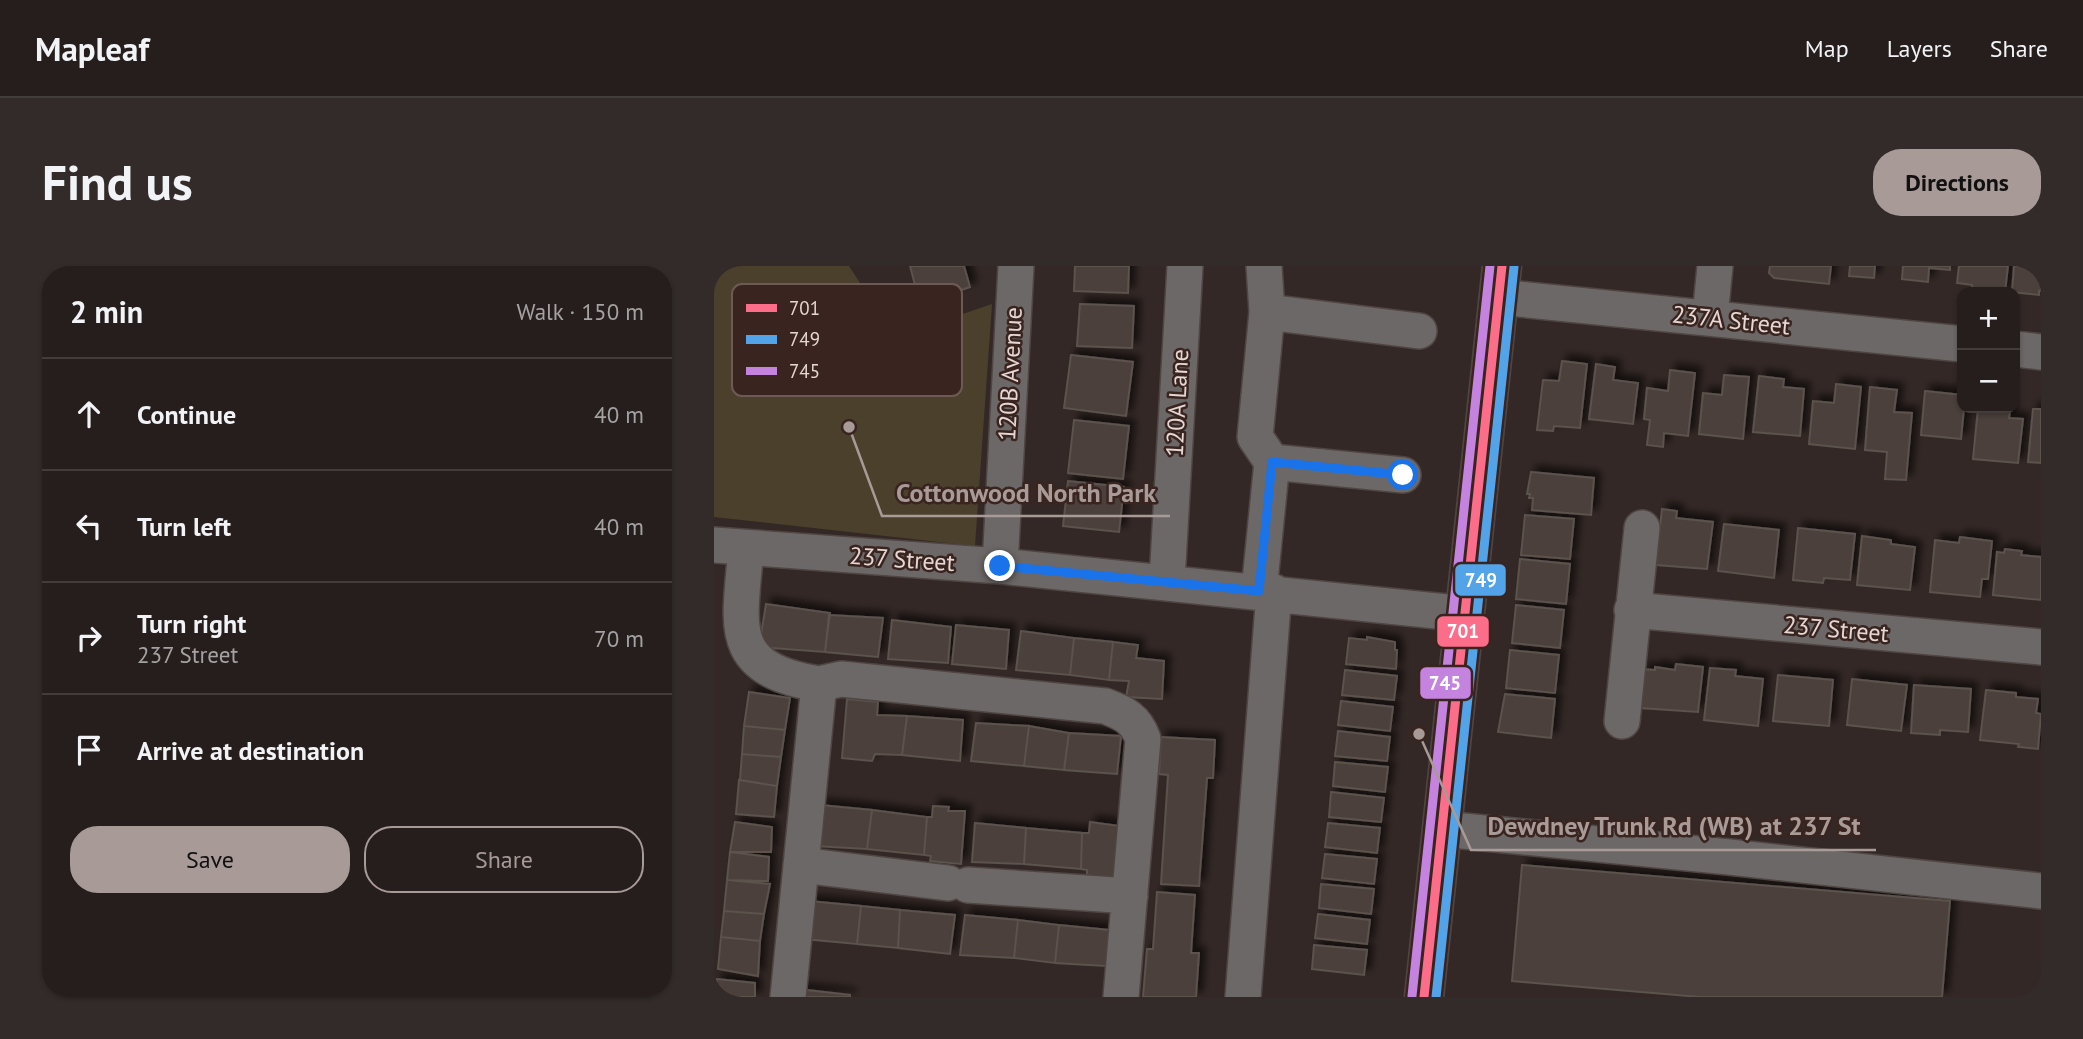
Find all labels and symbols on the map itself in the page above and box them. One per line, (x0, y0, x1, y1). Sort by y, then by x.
legend (732, 284, 962, 396)
text: 701 (789, 296, 820, 320)
street label: 237A Street (1670, 298, 1792, 342)
street label: 120B Avenue (991, 306, 1029, 442)
text: 749 (789, 327, 820, 351)
street label: 120A Lane (1159, 348, 1195, 458)
text: 745 (789, 359, 820, 383)
route start (1387, 459, 1418, 490)
callout: Cottonwood North Park (882, 469, 1170, 516)
text: Cottonwood North Park (896, 476, 1156, 509)
street label: 237 Street (848, 540, 956, 578)
route end (984, 550, 1015, 581)
line badge: 749 (1454, 563, 1507, 597)
text: 749 (1465, 568, 1497, 592)
street label: 237 Street (1782, 609, 1890, 649)
line badge: 701 (1436, 615, 1490, 648)
text: 701 (1447, 619, 1479, 643)
line badge: 745 (1419, 666, 1472, 700)
text: 745 (1429, 671, 1461, 695)
callout: Dewdney Trunk Rd (WB) at 237 St (1471, 803, 1876, 850)
text: Dewdney Trunk Rd (WB) at 237 St (1487, 809, 1861, 842)

